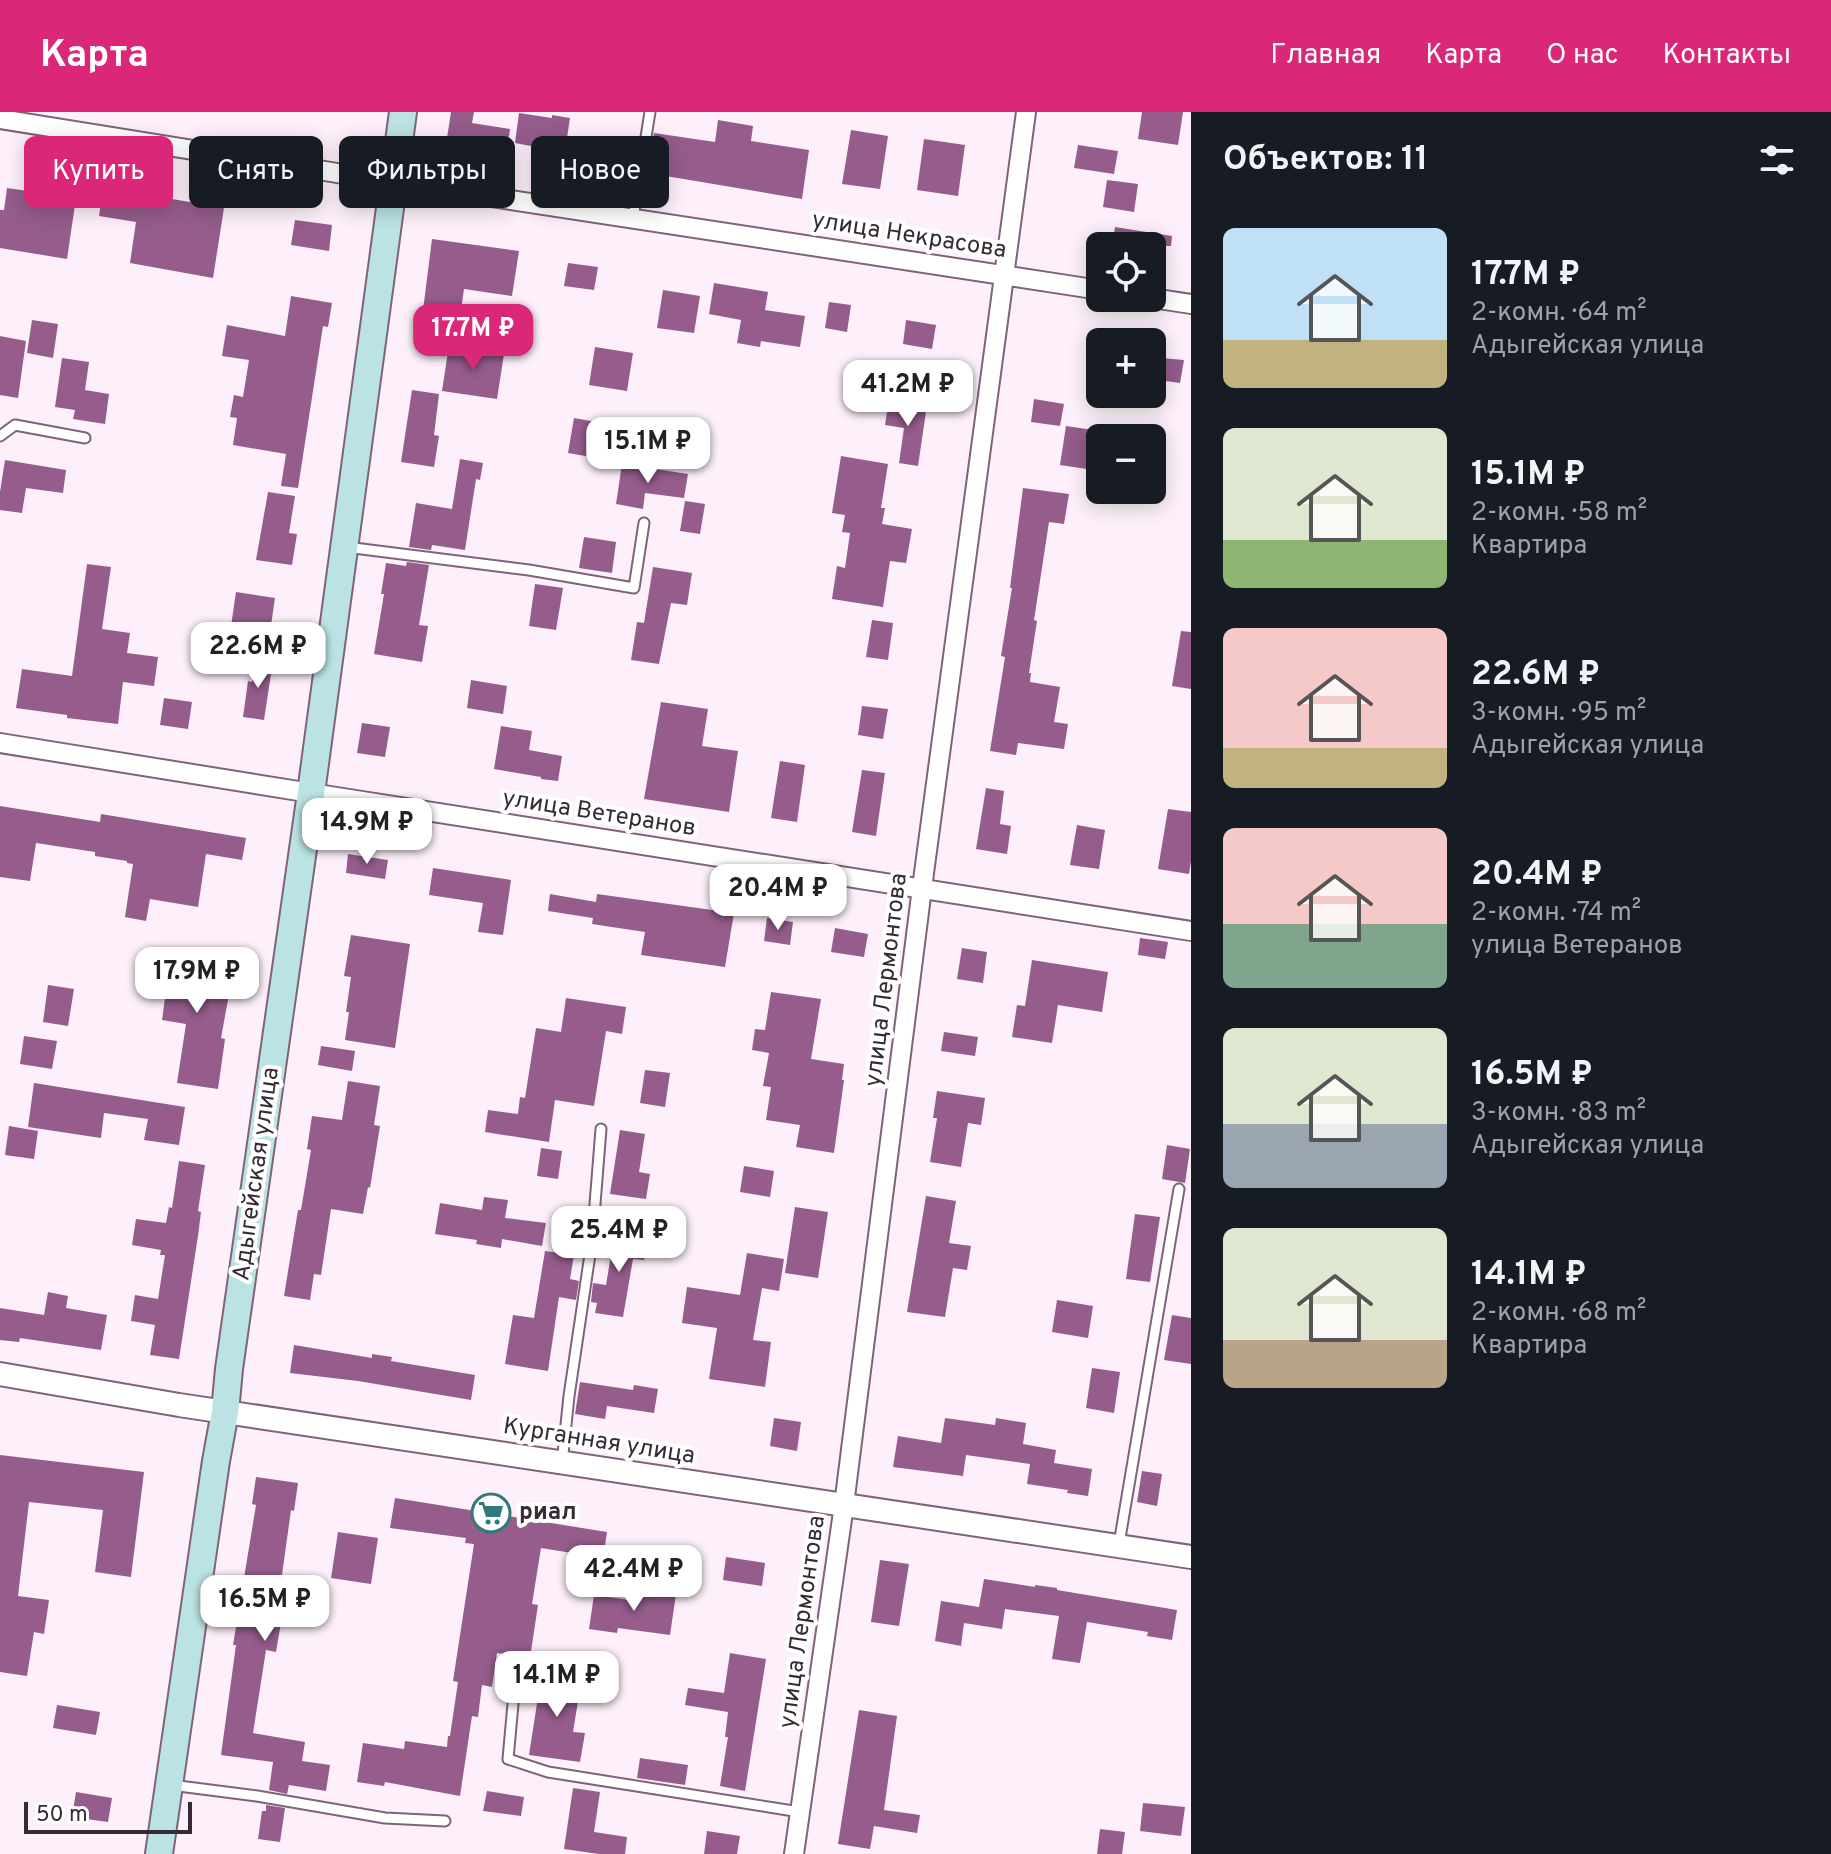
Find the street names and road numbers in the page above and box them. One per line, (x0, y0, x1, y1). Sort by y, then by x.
street label: улица Некрасова (810, 206, 1008, 266)
street label: улица Ветеранов (500, 784, 698, 844)
street label: улица Лермонтова (859, 871, 915, 1089)
street label: Адыгейская улица (227, 1065, 287, 1283)
street label: Курганная улица (501, 1412, 697, 1472)
street label: улица Лермонтова (773, 1513, 833, 1731)

